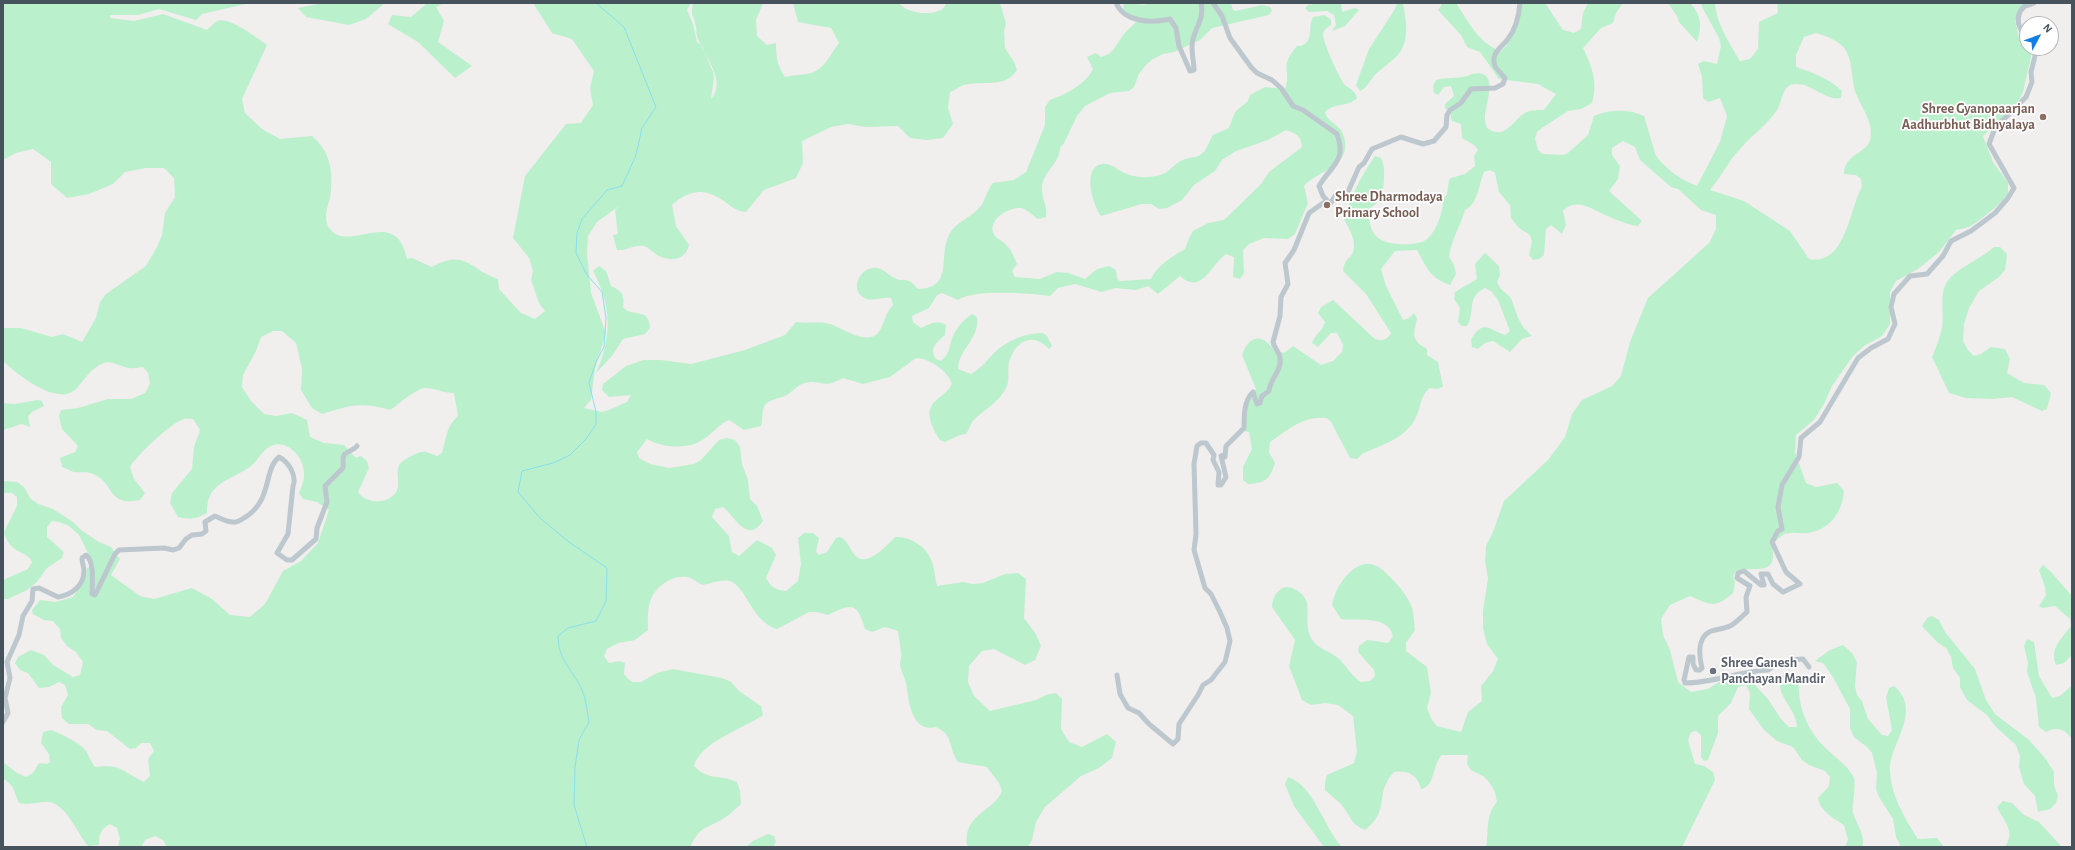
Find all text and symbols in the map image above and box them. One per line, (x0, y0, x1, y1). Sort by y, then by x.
north arrow (2019, 16, 2059, 56)
text: N (2041, 22, 2054, 35)
place label: Shree Gyanopaarjan Aadhurbhut Bidhyalaya (1902, 101, 2035, 134)
marker: Shree Gyanopaarjan Aadhurbhut Bidhyalaya (2038, 112, 2048, 122)
place label: Shree Dharmodaya Primary School (1335, 189, 1443, 222)
marker: Shree Dharmodaya Primary School (1322, 200, 1332, 210)
place label: Shree Ganesh Panchayan Mandir (1721, 655, 1825, 688)
marker: Shree Ganesh Panchayan Mandir (1708, 666, 1718, 676)

